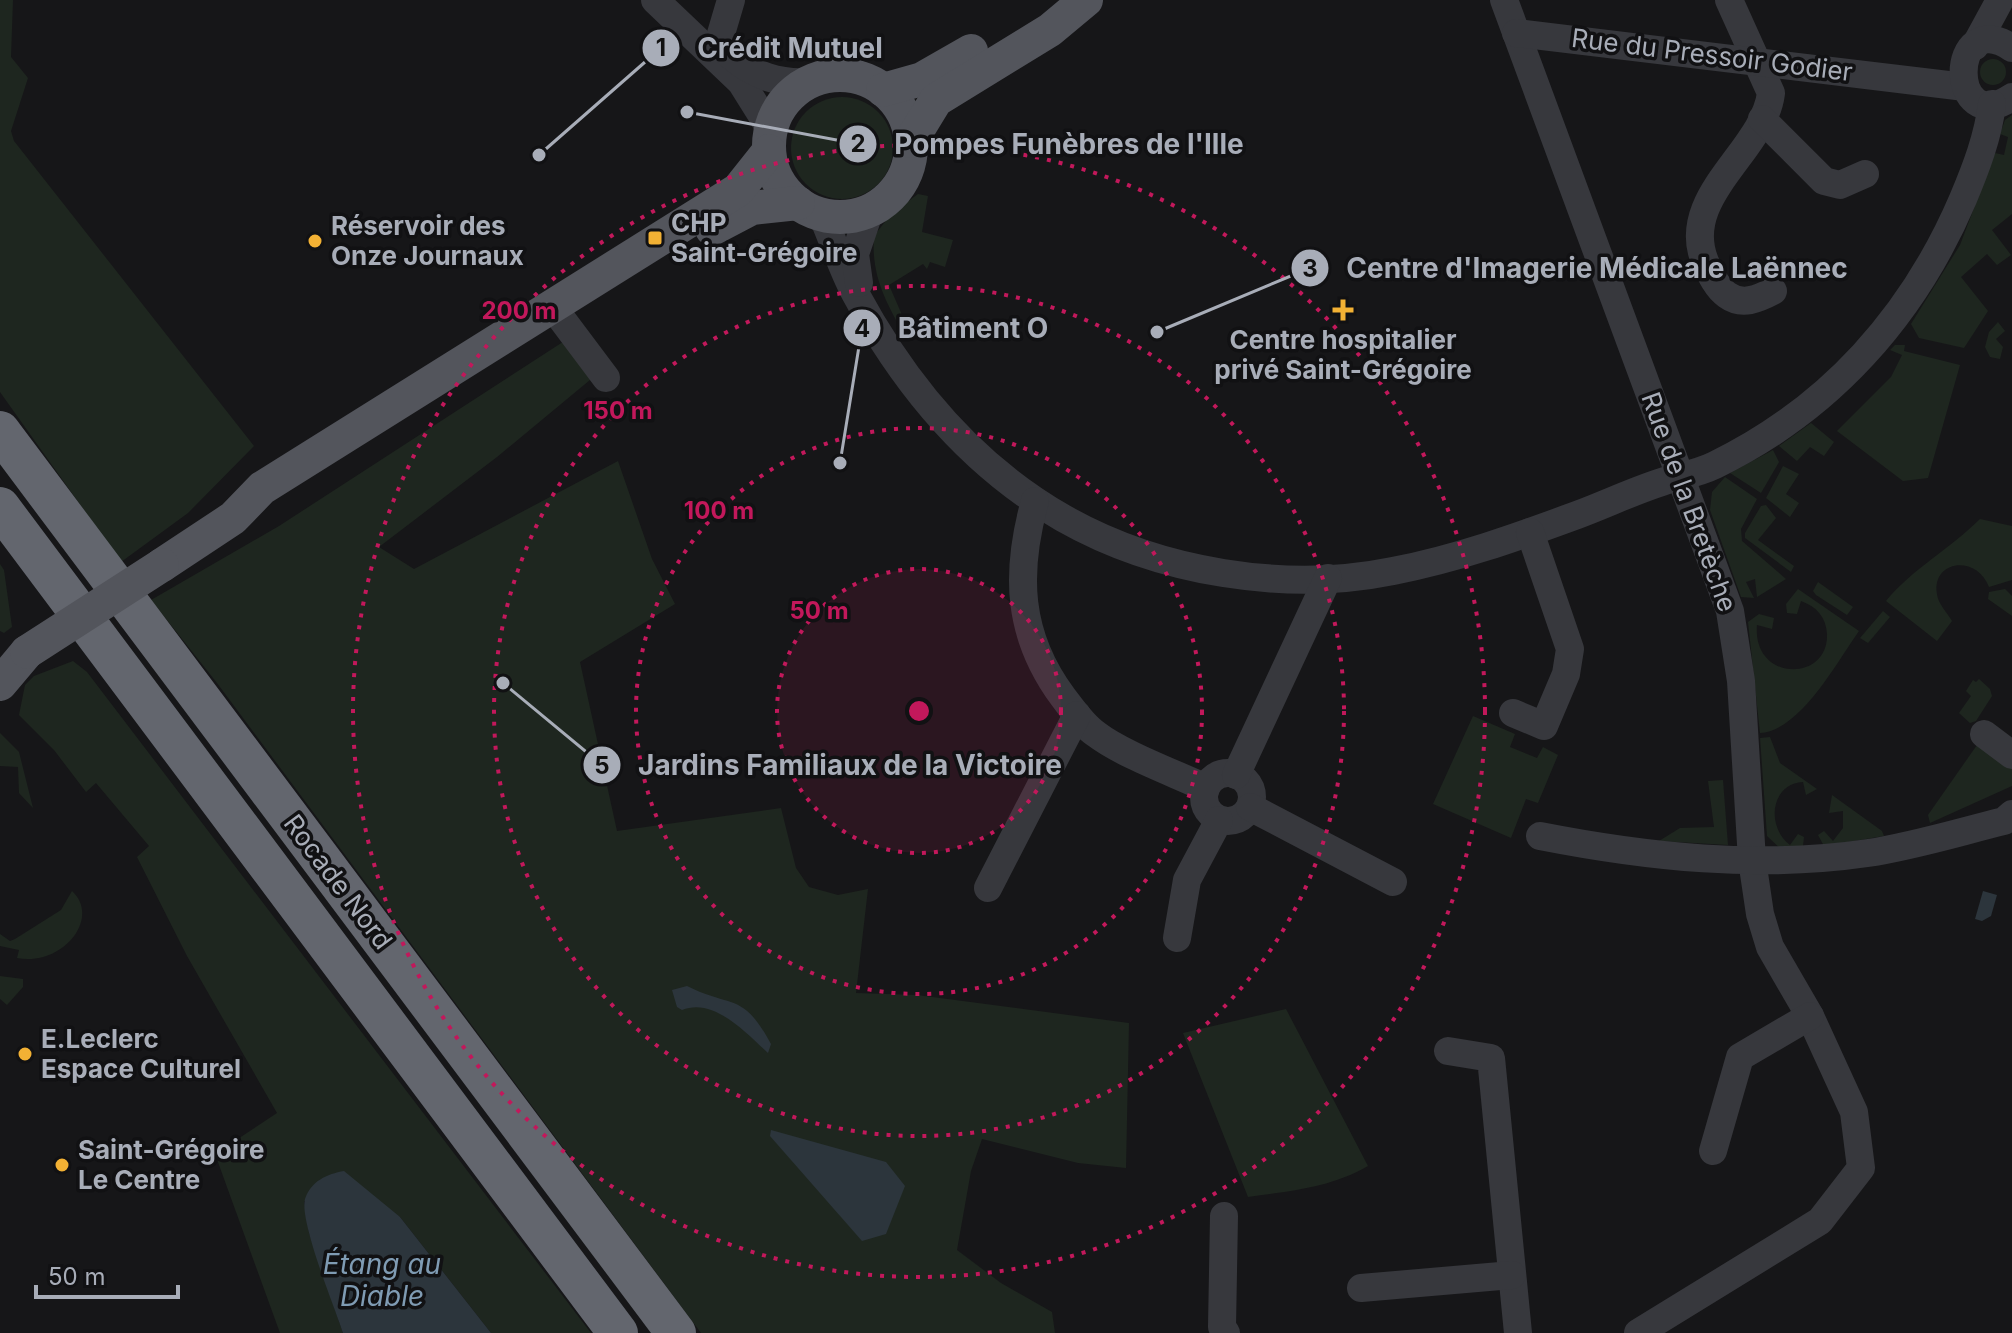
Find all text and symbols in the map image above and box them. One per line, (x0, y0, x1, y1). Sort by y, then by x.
callout: Crédit Mutuel (641, 22, 899, 74)
street label: Rue du Pressoir Godier (1570, 22, 1855, 87)
text: Crédit Mutuel (697, 31, 883, 65)
text: 1 (656, 33, 666, 62)
callout: Pompes Funèbres de l'Ille (838, 118, 1260, 170)
text: Pompes Funèbres de l'Ille (894, 127, 1244, 161)
text: 2 (850, 129, 866, 158)
place label: CHP Saint-Grégoire (671, 207, 857, 268)
place label: Réservoir des Onze Journaux (331, 210, 524, 271)
marker: CHP Saint-Grégoire (646, 229, 664, 247)
marker: Réservoir des Onze Journaux (306, 232, 324, 250)
callout: Centre d'Imagerie Médicale Laënnec (1290, 242, 1864, 294)
text: Centre d'Imagerie Médicale Laënnec (1346, 251, 1848, 285)
text: 3 (1302, 254, 1318, 283)
text: 200 m (481, 296, 557, 325)
marker: Centre hospitalier privé Saint-Grégoire (1332, 299, 1354, 321)
callout: Bâtiment O (842, 302, 1065, 354)
text: Bâtiment O (898, 311, 1048, 345)
text: 4 (854, 314, 870, 343)
place label: Centre hospitalier privé Saint-Grégoire (1214, 324, 1472, 385)
street label: Rue de la Bretèche (1635, 388, 1744, 616)
text: 150 m (583, 396, 653, 425)
text: 100 m (684, 496, 754, 525)
text: 50 m (789, 596, 849, 625)
centre of rings (905, 697, 933, 725)
callout: Jardins Familiaux de la Victoire (582, 739, 1078, 791)
text: Jardins Familiaux de la Victoire (638, 748, 1062, 782)
text: 5 (594, 751, 610, 780)
street label: Rocade Nord (278, 808, 399, 955)
place label: E.Leclerc Espace Culturel (41, 1023, 241, 1084)
marker: E.Leclerc Espace Culturel (16, 1045, 34, 1063)
place label: Saint-Grégoire Le Centre (78, 1134, 264, 1195)
marker: Saint-Grégoire Le Centre (53, 1156, 71, 1174)
water label: Étang au Diable (323, 1247, 441, 1313)
scale bar (36, 1249, 178, 1299)
text: 50 m (48, 1262, 106, 1291)

